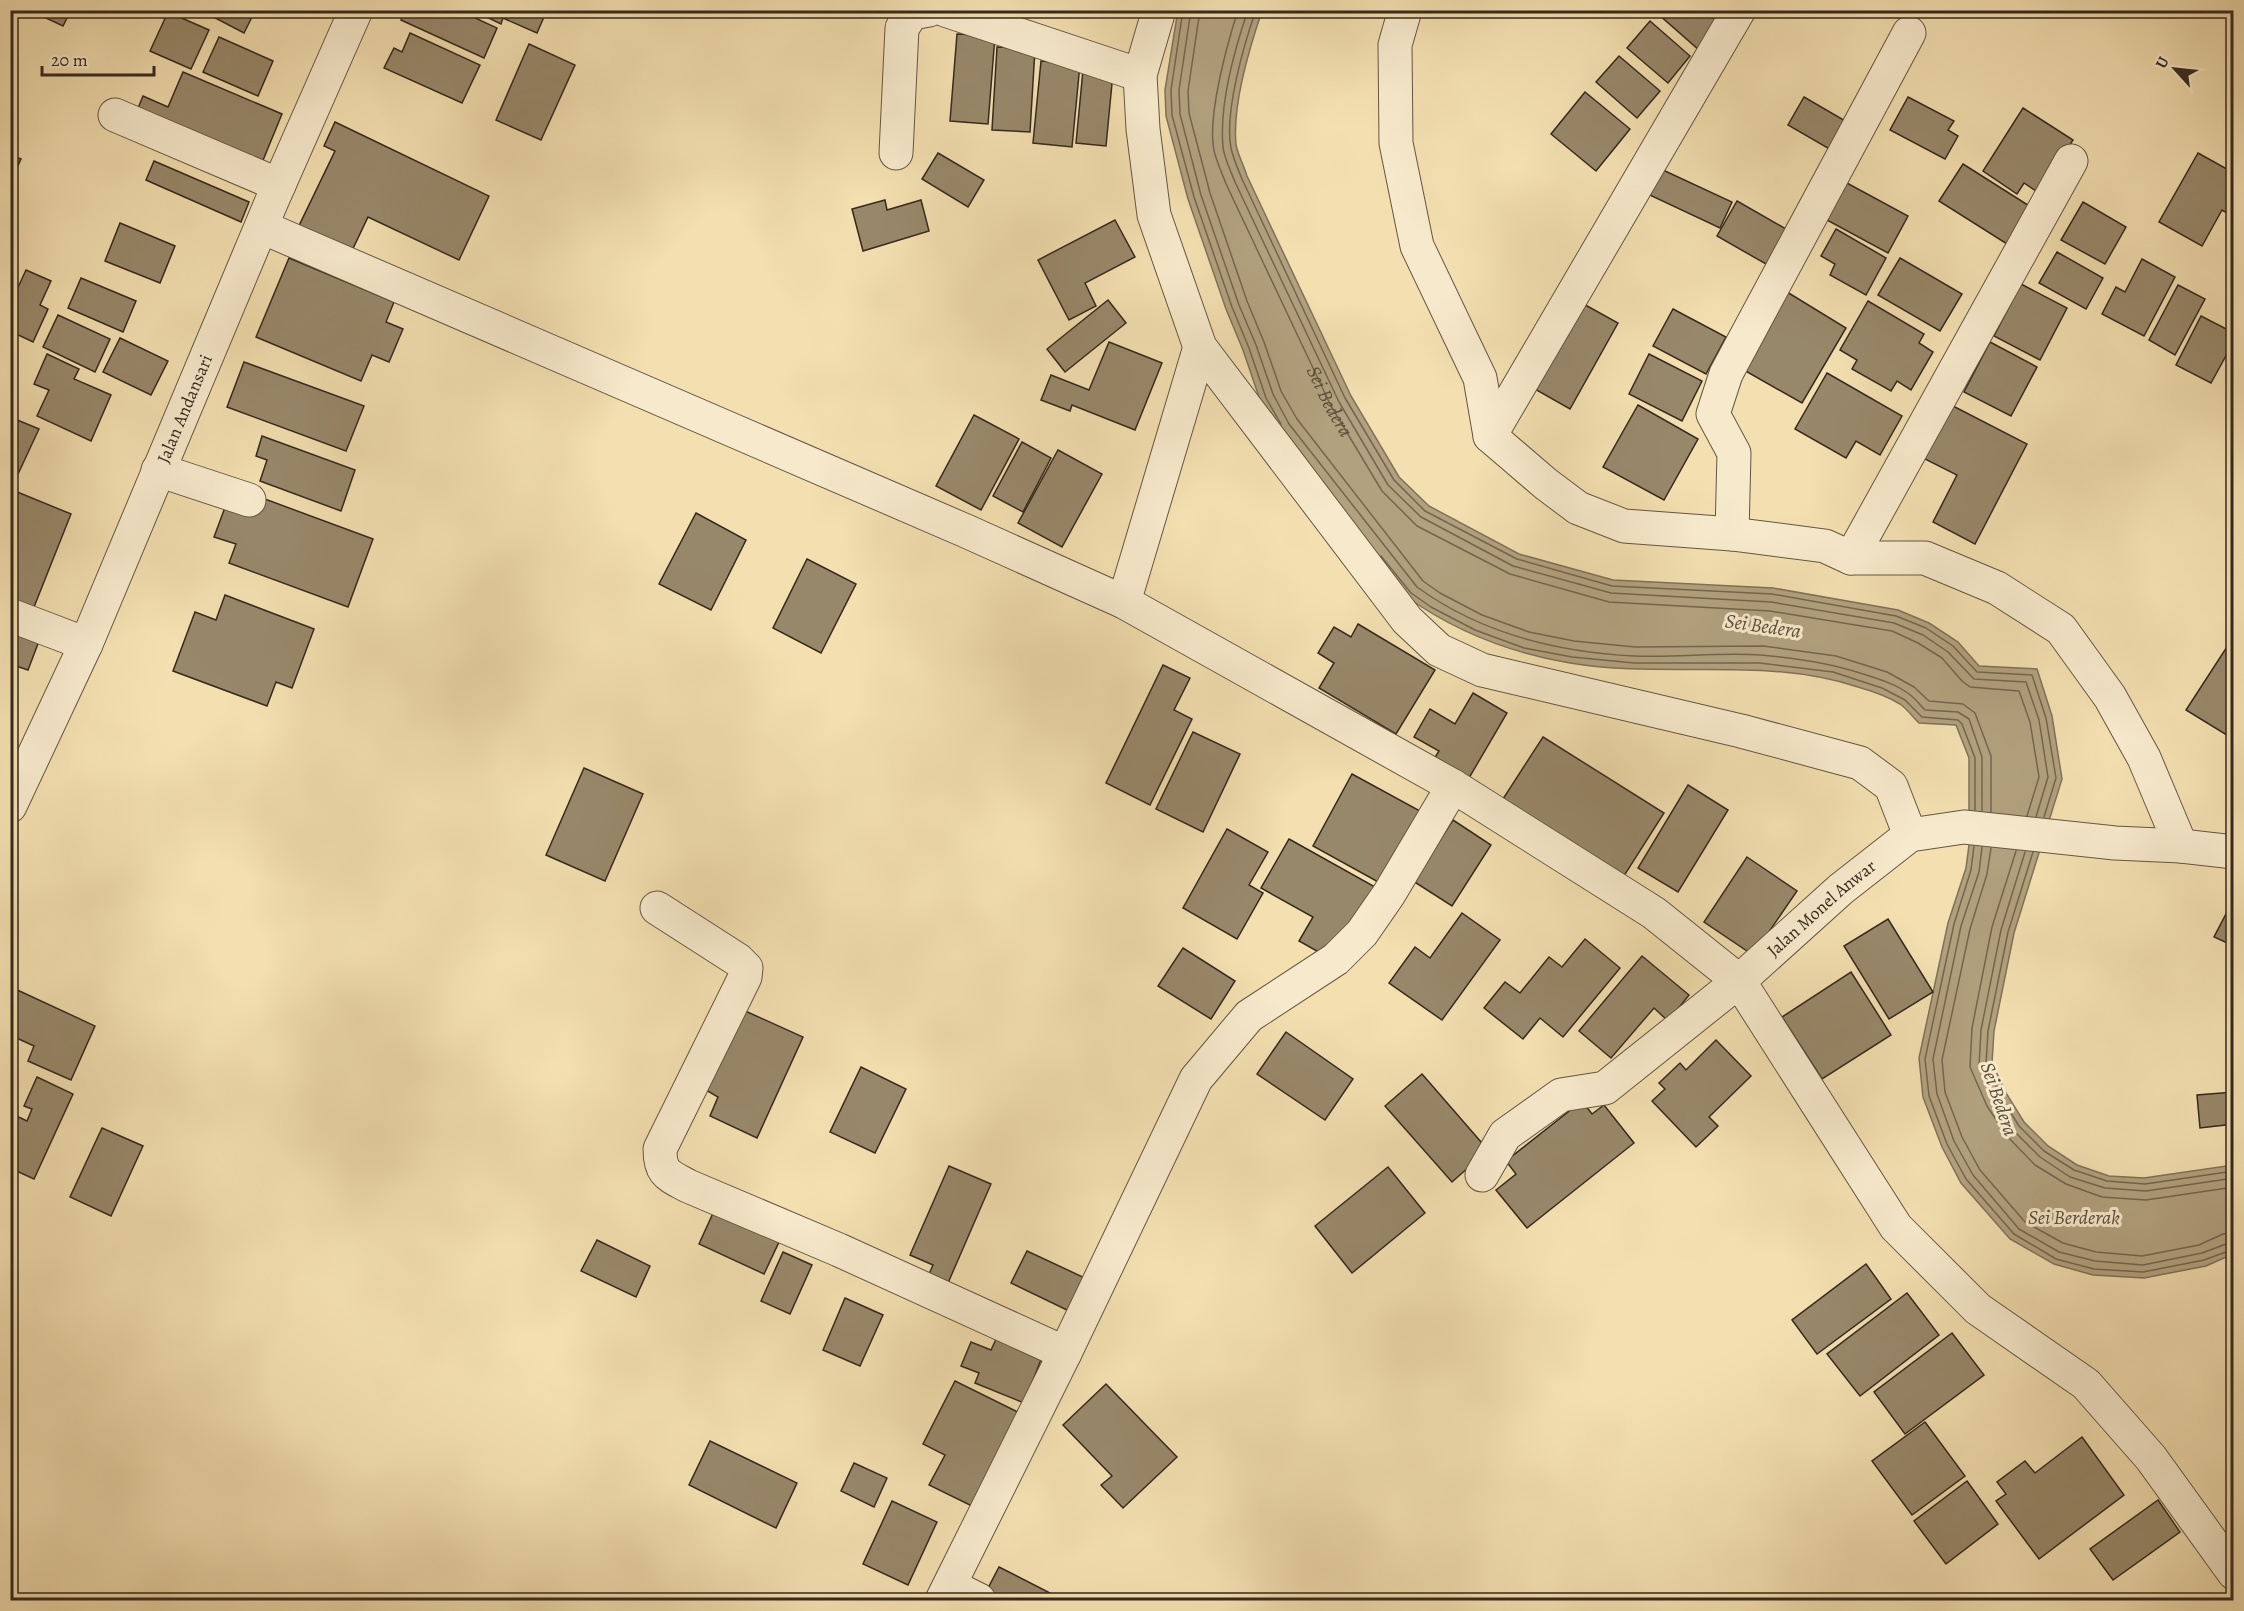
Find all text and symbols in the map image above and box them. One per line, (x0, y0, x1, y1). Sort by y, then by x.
scale bar (42, 39, 154, 77)
north arrow (2145, 39, 2205, 99)
text: 20 m (51, 48, 88, 72)
text: U (2150, 53, 2175, 72)
street label: Jalan Andansari (151, 351, 218, 467)
water label: Sei Bedera (1300, 361, 1360, 442)
water label: Sei Bedera (1723, 607, 1803, 645)
street label: Jalan Monel Anwar (1762, 854, 1881, 962)
water label: Sei Bedera (1974, 1058, 2024, 1140)
water label: Sei Berderak (2028, 1204, 2120, 1231)

